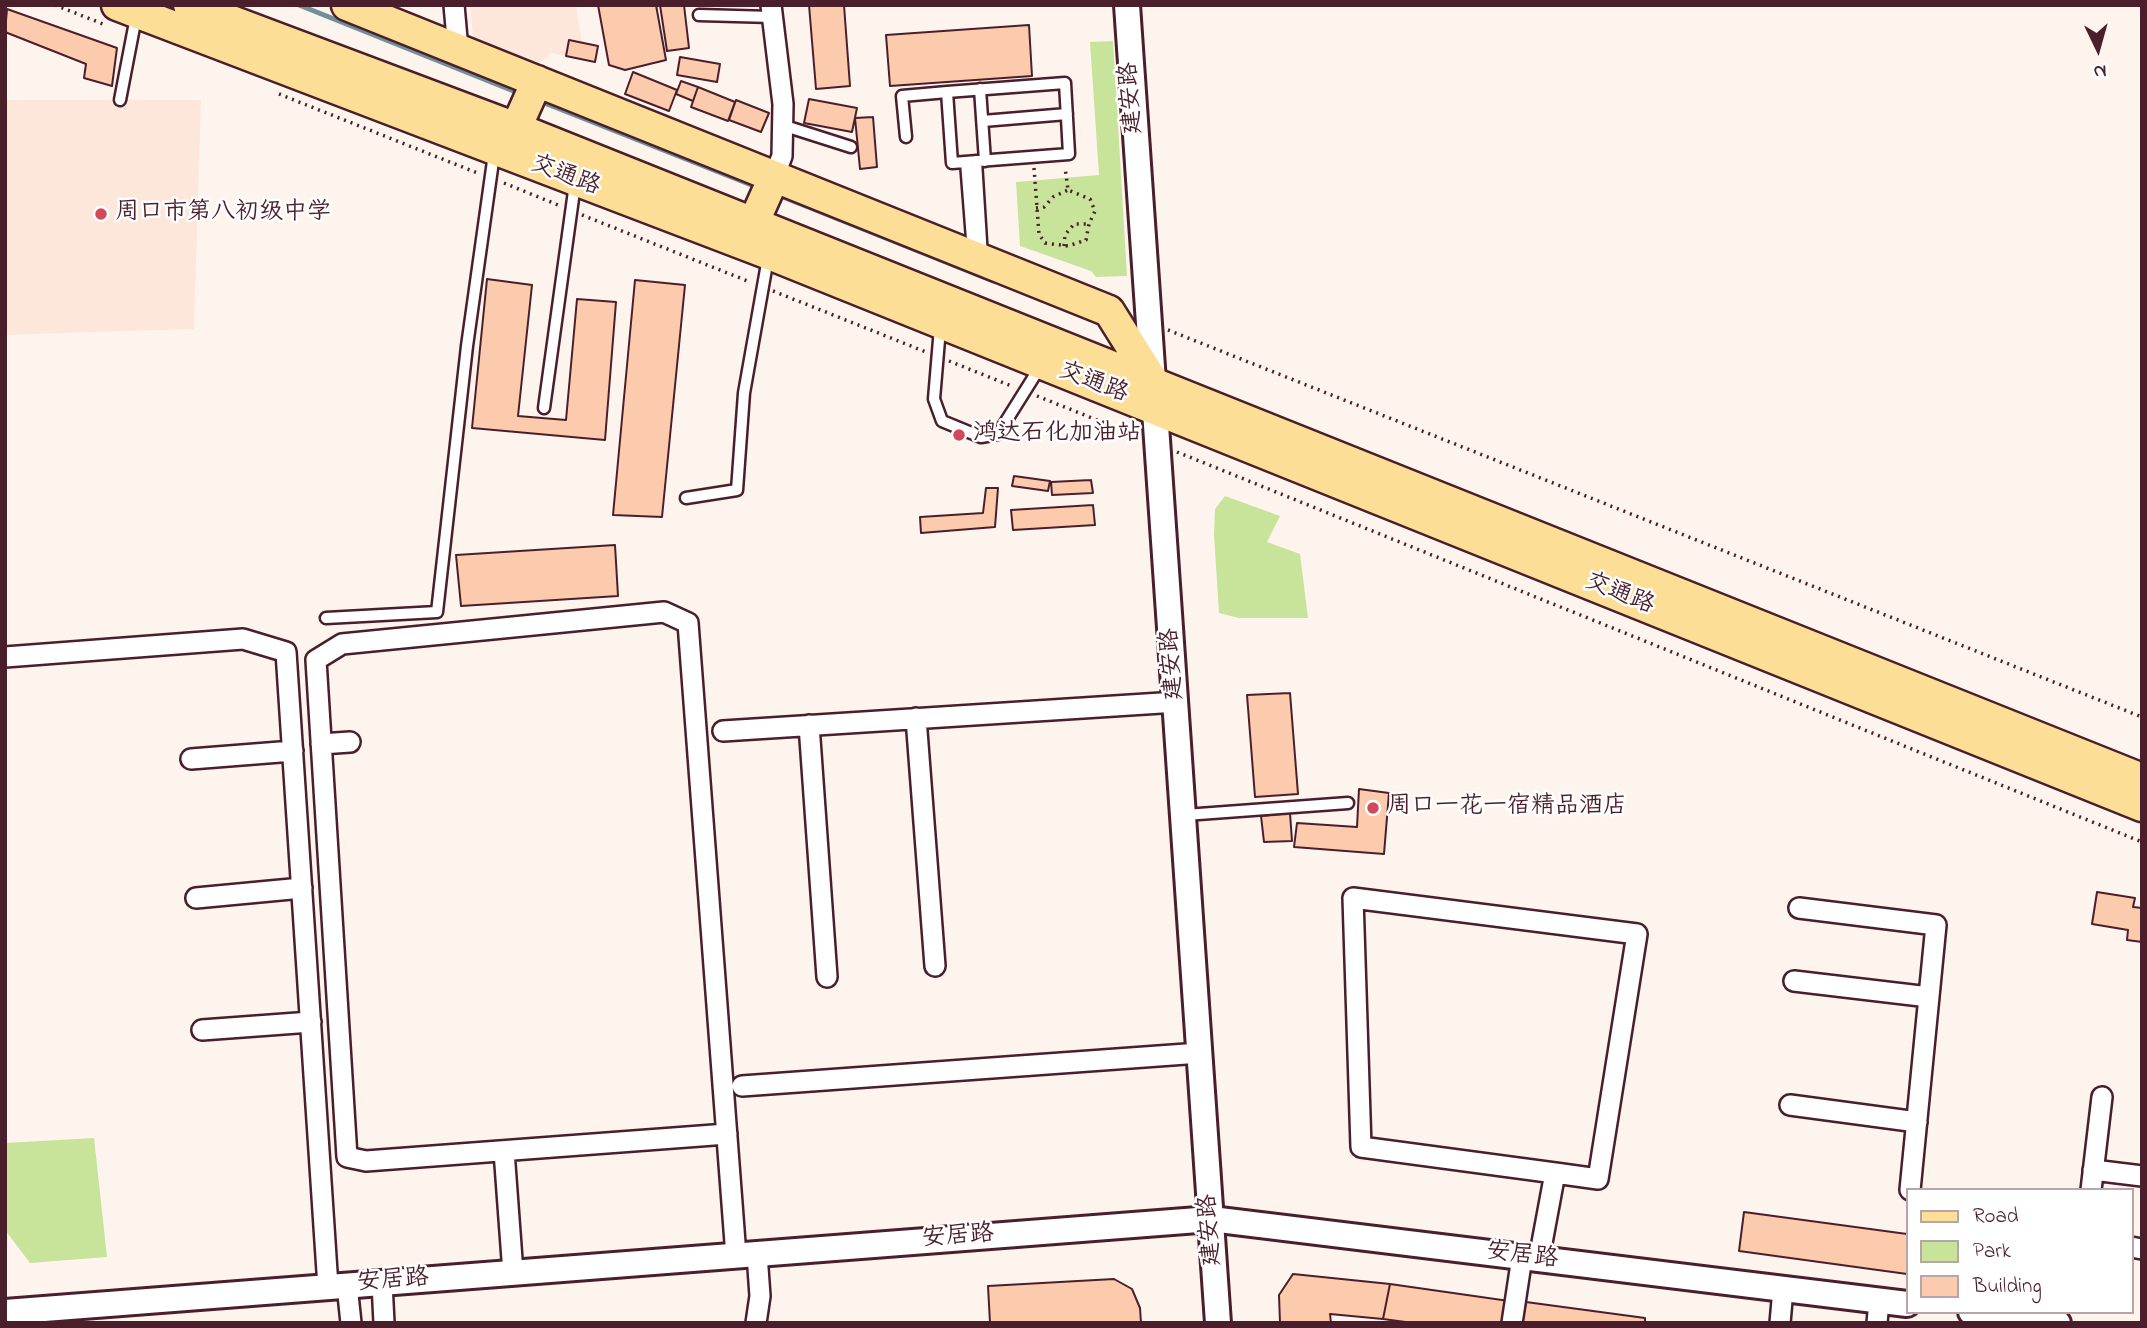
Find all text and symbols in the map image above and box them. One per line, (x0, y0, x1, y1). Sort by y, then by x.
north arrow (2063, 14, 2133, 84)
text: N (2092, 56, 2107, 84)
street label: 建安路 (1116, 61, 1150, 135)
street label: 交通路 (526, 151, 604, 203)
place label: 周口市第八初级中学 (115, 200, 331, 228)
marker: 周口市第八初级中学 (93, 206, 109, 222)
street label: 交通路 (1054, 358, 1132, 410)
place label: 鸿达石化加油站 (973, 421, 1141, 449)
marker: 鸿达石化加油站 (951, 427, 967, 443)
street label: 交通路 (1580, 568, 1658, 622)
street label: 建安路 (1157, 627, 1191, 701)
place label: 周口一花一宿精品酒店 (1387, 794, 1627, 822)
marker: 周口一花一宿精品酒店 (1365, 800, 1381, 816)
legend (1906, 1188, 2133, 1314)
street label: 建安路 (1195, 1193, 1229, 1267)
text: Road (1973, 1202, 2019, 1232)
street label: 安居路 (921, 1221, 995, 1255)
text: Park (1973, 1237, 2011, 1267)
street label: 安居路 (1485, 1238, 1559, 1276)
street label: 安居路 (356, 1265, 430, 1299)
text: Building (1973, 1272, 2042, 1302)

